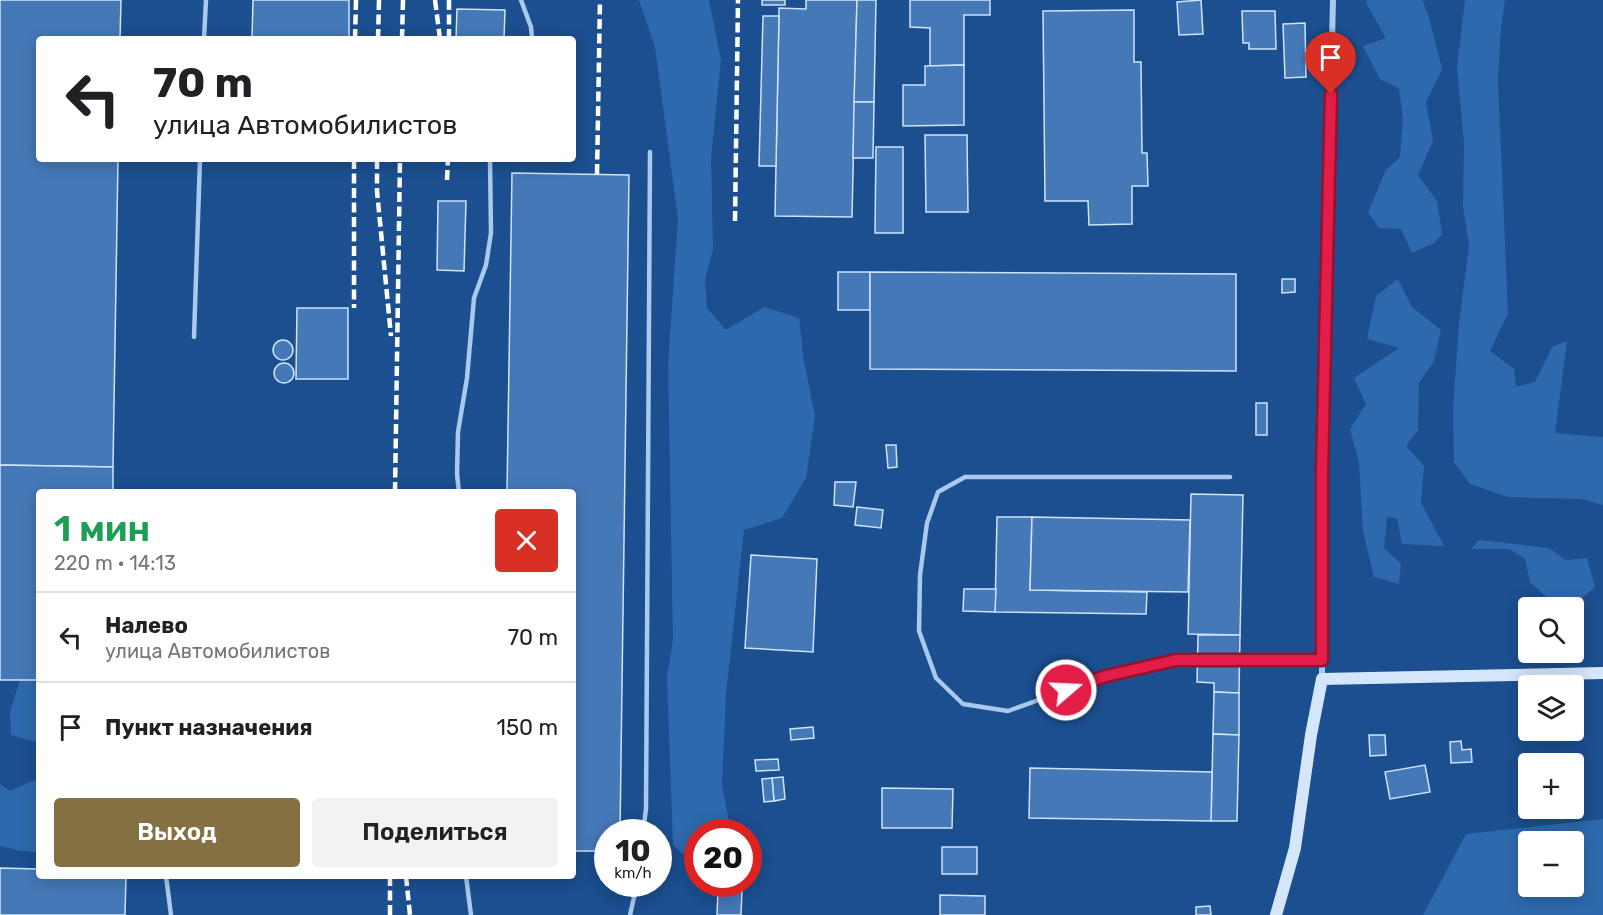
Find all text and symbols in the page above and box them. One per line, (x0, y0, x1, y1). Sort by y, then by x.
pin (1305, 32, 1356, 94)
icon: arrive (1314, 41, 1347, 74)
text: 70 m (153, 58, 253, 108)
icon: left (54, 60, 132, 138)
text: улица Автомобилистов (153, 109, 457, 141)
text: 1 мин (54, 507, 150, 550)
button: close (495, 509, 558, 572)
text: 220 m · 14:13 (54, 551, 176, 575)
map controls (1518, 597, 1584, 897)
button: search (1518, 597, 1584, 663)
text: Налево (105, 612, 188, 639)
icon: left (54, 621, 87, 654)
text: 70 m (508, 624, 558, 651)
text: улица Автомобилистов (105, 639, 330, 663)
position arrow (1034, 658, 1098, 722)
button: layers (1518, 675, 1584, 741)
icon: arrive (54, 711, 87, 744)
text: Пункт назначения (105, 714, 313, 741)
text: 150 m (497, 714, 558, 741)
button: + (1518, 753, 1584, 819)
button: Выход (54, 798, 300, 867)
button: Поделиться (312, 798, 558, 867)
speed limit sign: 20 (684, 819, 762, 897)
button: − (1518, 831, 1584, 897)
text: 10 (615, 833, 651, 869)
text: km/h (614, 864, 652, 882)

